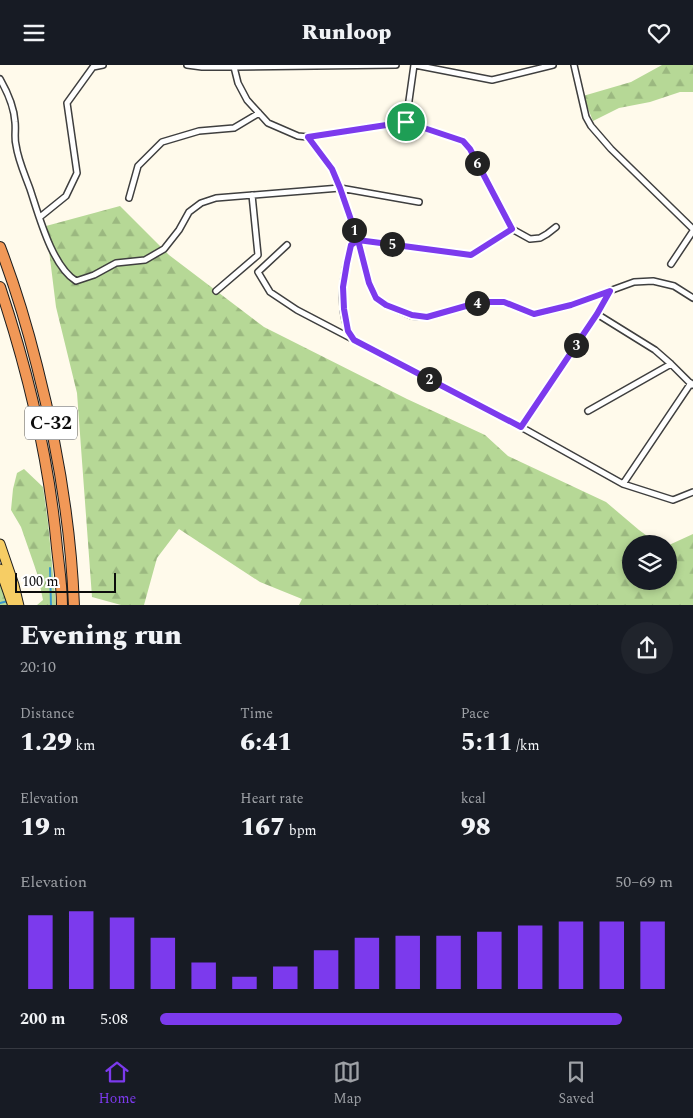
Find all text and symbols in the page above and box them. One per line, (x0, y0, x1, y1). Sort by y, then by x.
text: Runloop (302, 16, 391, 49)
icon: menu (20, 19, 48, 47)
icon: heart (645, 19, 673, 47)
pin (385, 101, 427, 143)
icon: arrive (392, 108, 420, 136)
pin: 6 (464, 151, 490, 175)
text: 6 (474, 153, 481, 174)
pin: 1 (342, 217, 366, 243)
text: 1 (351, 220, 358, 241)
pin: 5 (380, 231, 404, 257)
text: 5 (389, 234, 396, 255)
pin: 4 (464, 291, 490, 315)
text: 4 (474, 293, 481, 314)
pin: 3 (564, 333, 588, 357)
text: 3 (573, 335, 580, 356)
pin: 2 (416, 367, 442, 391)
text: 2 (426, 369, 433, 390)
road number: C-32 (25, 407, 77, 439)
map controls (622, 535, 677, 590)
button: layers (622, 535, 677, 590)
scale bar (15, 571, 116, 594)
text: 100 m (22, 571, 59, 592)
text: Evening run (20, 614, 182, 657)
button: share (621, 622, 673, 674)
text: 20:10 (20, 655, 56, 679)
text: Distance (20, 703, 75, 724)
text: Time (240, 703, 273, 724)
text: Pace (461, 703, 490, 724)
text: 1.29 (20, 724, 72, 762)
text: 6:41 (240, 724, 292, 762)
text: 5:11 (461, 724, 513, 762)
text: km (72, 735, 95, 756)
text: /km (513, 735, 540, 756)
text: Elevation (20, 788, 79, 809)
text: Heart rate (240, 788, 304, 809)
text: kcal (461, 788, 486, 809)
text: 19 (20, 809, 50, 847)
text: 167 (240, 809, 285, 847)
text: 98 (461, 809, 491, 847)
text: m (50, 820, 66, 841)
text: bpm (285, 820, 317, 841)
text: Elevation (20, 870, 87, 894)
text: 50–69 m (615, 870, 673, 894)
text: 200 m (20, 1007, 65, 1031)
text: 5:08 (100, 1007, 128, 1031)
tab: Home (99, 1058, 136, 1109)
tab: Map (333, 1058, 362, 1109)
tab: Saved (559, 1058, 594, 1109)

